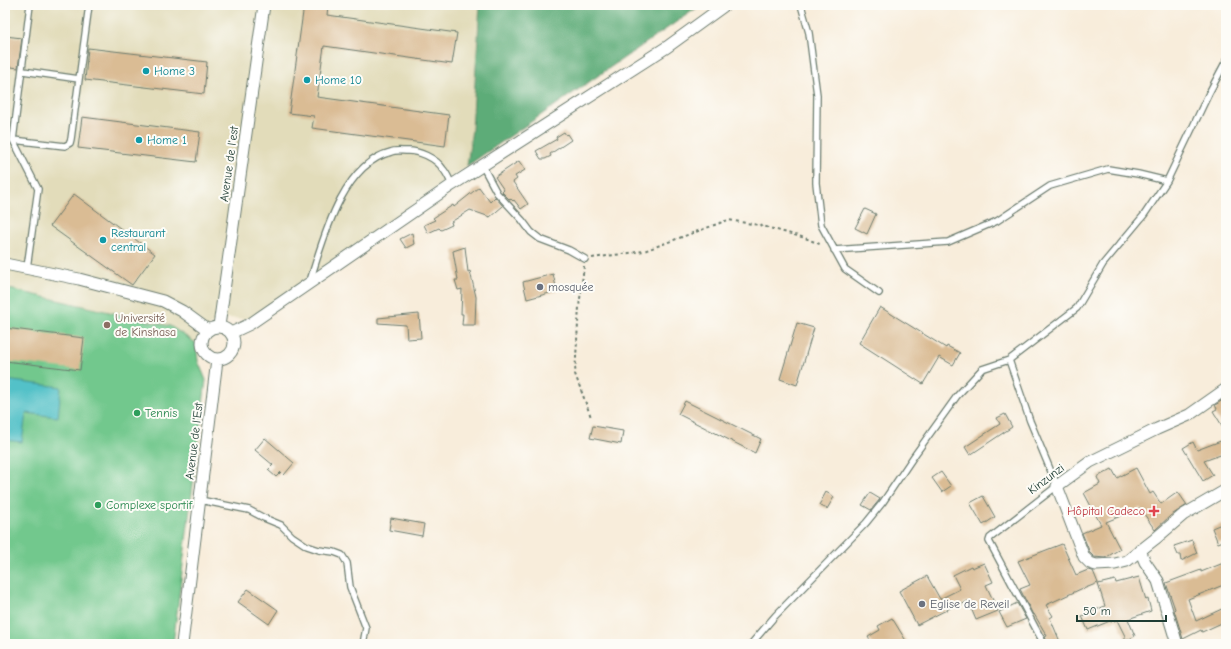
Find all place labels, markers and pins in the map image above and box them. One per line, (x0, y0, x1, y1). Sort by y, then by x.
place label: Home 3 (154, 64, 195, 78)
marker: Home 3 (141, 66, 151, 76)
place label: Home 10 (315, 73, 362, 87)
marker: Home 10 (302, 75, 312, 85)
place label: Home 1 (147, 133, 187, 147)
marker: Home 1 (134, 135, 144, 145)
place label: Restaurant central (111, 226, 166, 254)
marker: Restaurant central (98, 235, 108, 245)
place label: mosquée (548, 280, 594, 294)
marker: mosquée (535, 282, 545, 292)
place label: Université de Kinshasa (115, 311, 176, 339)
marker: Université de Kinshasa (102, 320, 112, 330)
place label: Tennis (145, 406, 177, 420)
marker: Tennis (132, 408, 142, 418)
place label: Complexe sportif (106, 498, 193, 512)
marker: Complexe sportif (93, 500, 103, 510)
place label: Hôpital Cadeco (1067, 504, 1145, 518)
marker: Hôpital Cadeco (1148, 505, 1160, 517)
place label: Eglise de Reveil (930, 597, 1009, 611)
marker: Eglise de Reveil (917, 599, 927, 609)

